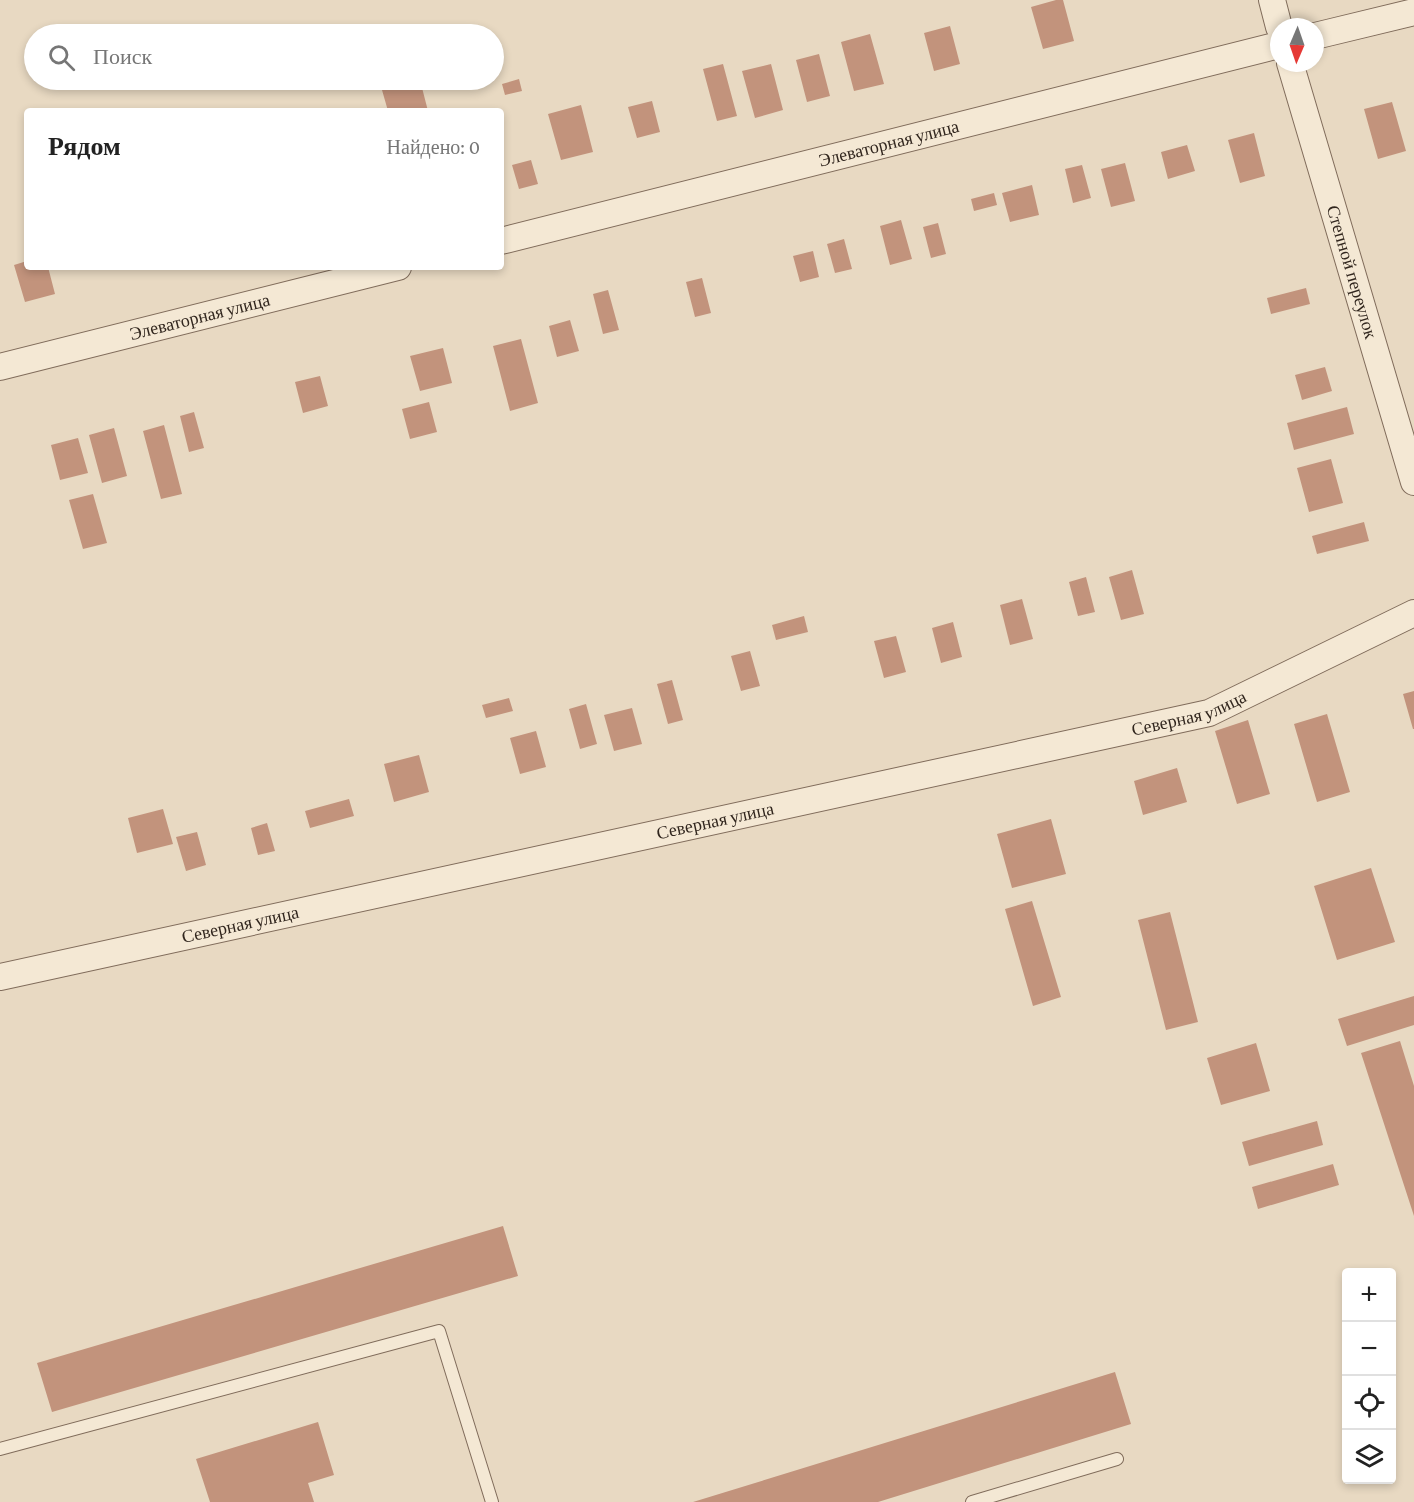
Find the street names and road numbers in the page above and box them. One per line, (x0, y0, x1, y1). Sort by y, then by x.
street label: Элеваторная улица (817, 116, 961, 171)
street label: Степной переулок (1323, 203, 1381, 341)
street label: Элеваторная улица (128, 290, 272, 344)
street label: Северная улица (1129, 686, 1250, 740)
street label: Северная улица (655, 798, 776, 843)
street label: Северная улица (180, 902, 301, 947)

